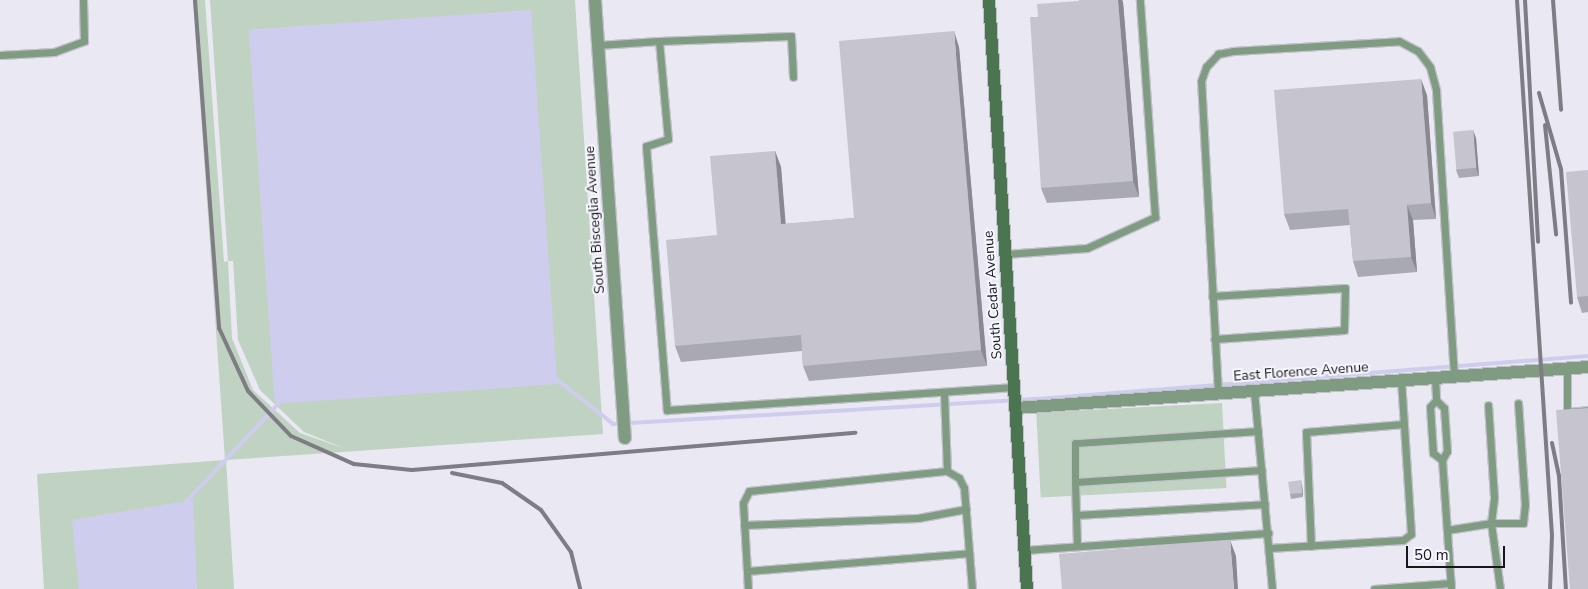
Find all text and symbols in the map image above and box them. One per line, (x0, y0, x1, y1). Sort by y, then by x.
street label: South Bisceglia Avenue (581, 145, 609, 295)
street label: South Cedar Avenue (980, 230, 1006, 360)
street label: East Florence Avenue (1233, 359, 1369, 385)
scale bar (1408, 536, 1507, 568)
text: 50 m (1414, 545, 1449, 565)

